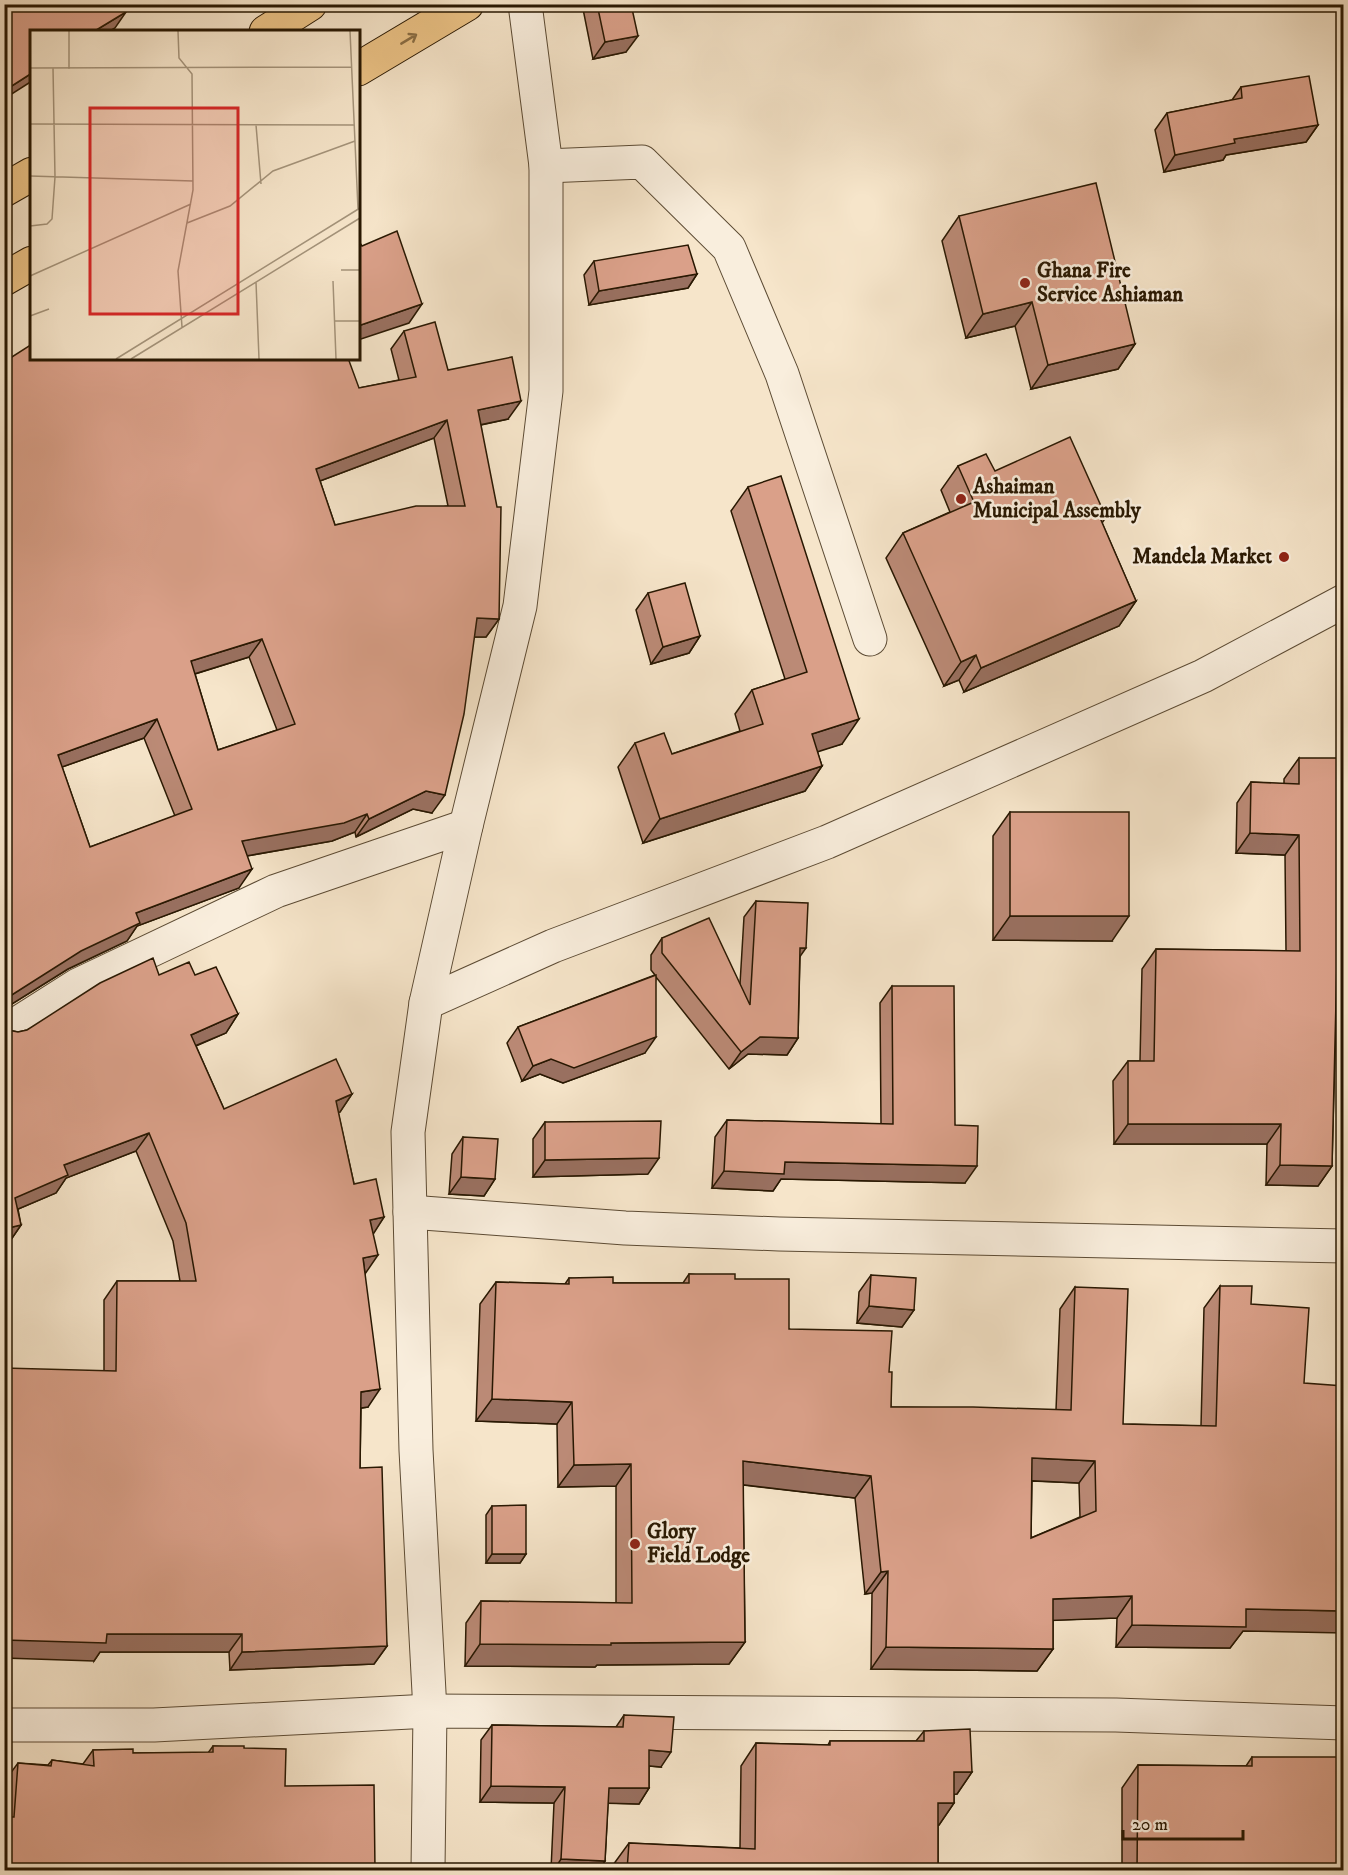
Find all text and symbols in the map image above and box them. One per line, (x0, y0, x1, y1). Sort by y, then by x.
inset map (30, 30, 360, 360)
one-way arrow (400, 33, 417, 45)
place label: Ghana Fire Service Ashiaman (1037, 258, 1184, 308)
marker: Ghana Fire Service Ashiaman (1018, 276, 1032, 290)
place label: Ashaiman Municipal Assembly (972, 474, 1142, 524)
marker: Ashaiman Municipal Assembly (954, 492, 968, 506)
place label: Mandela Market (1133, 544, 1272, 570)
marker: Mandela Market (1277, 550, 1291, 564)
place label: Glory Field Lodge (647, 1519, 750, 1569)
marker: Glory Field Lodge (628, 1537, 642, 1551)
scale bar (1123, 1803, 1243, 1841)
text: 20 m (1132, 1814, 1168, 1836)

